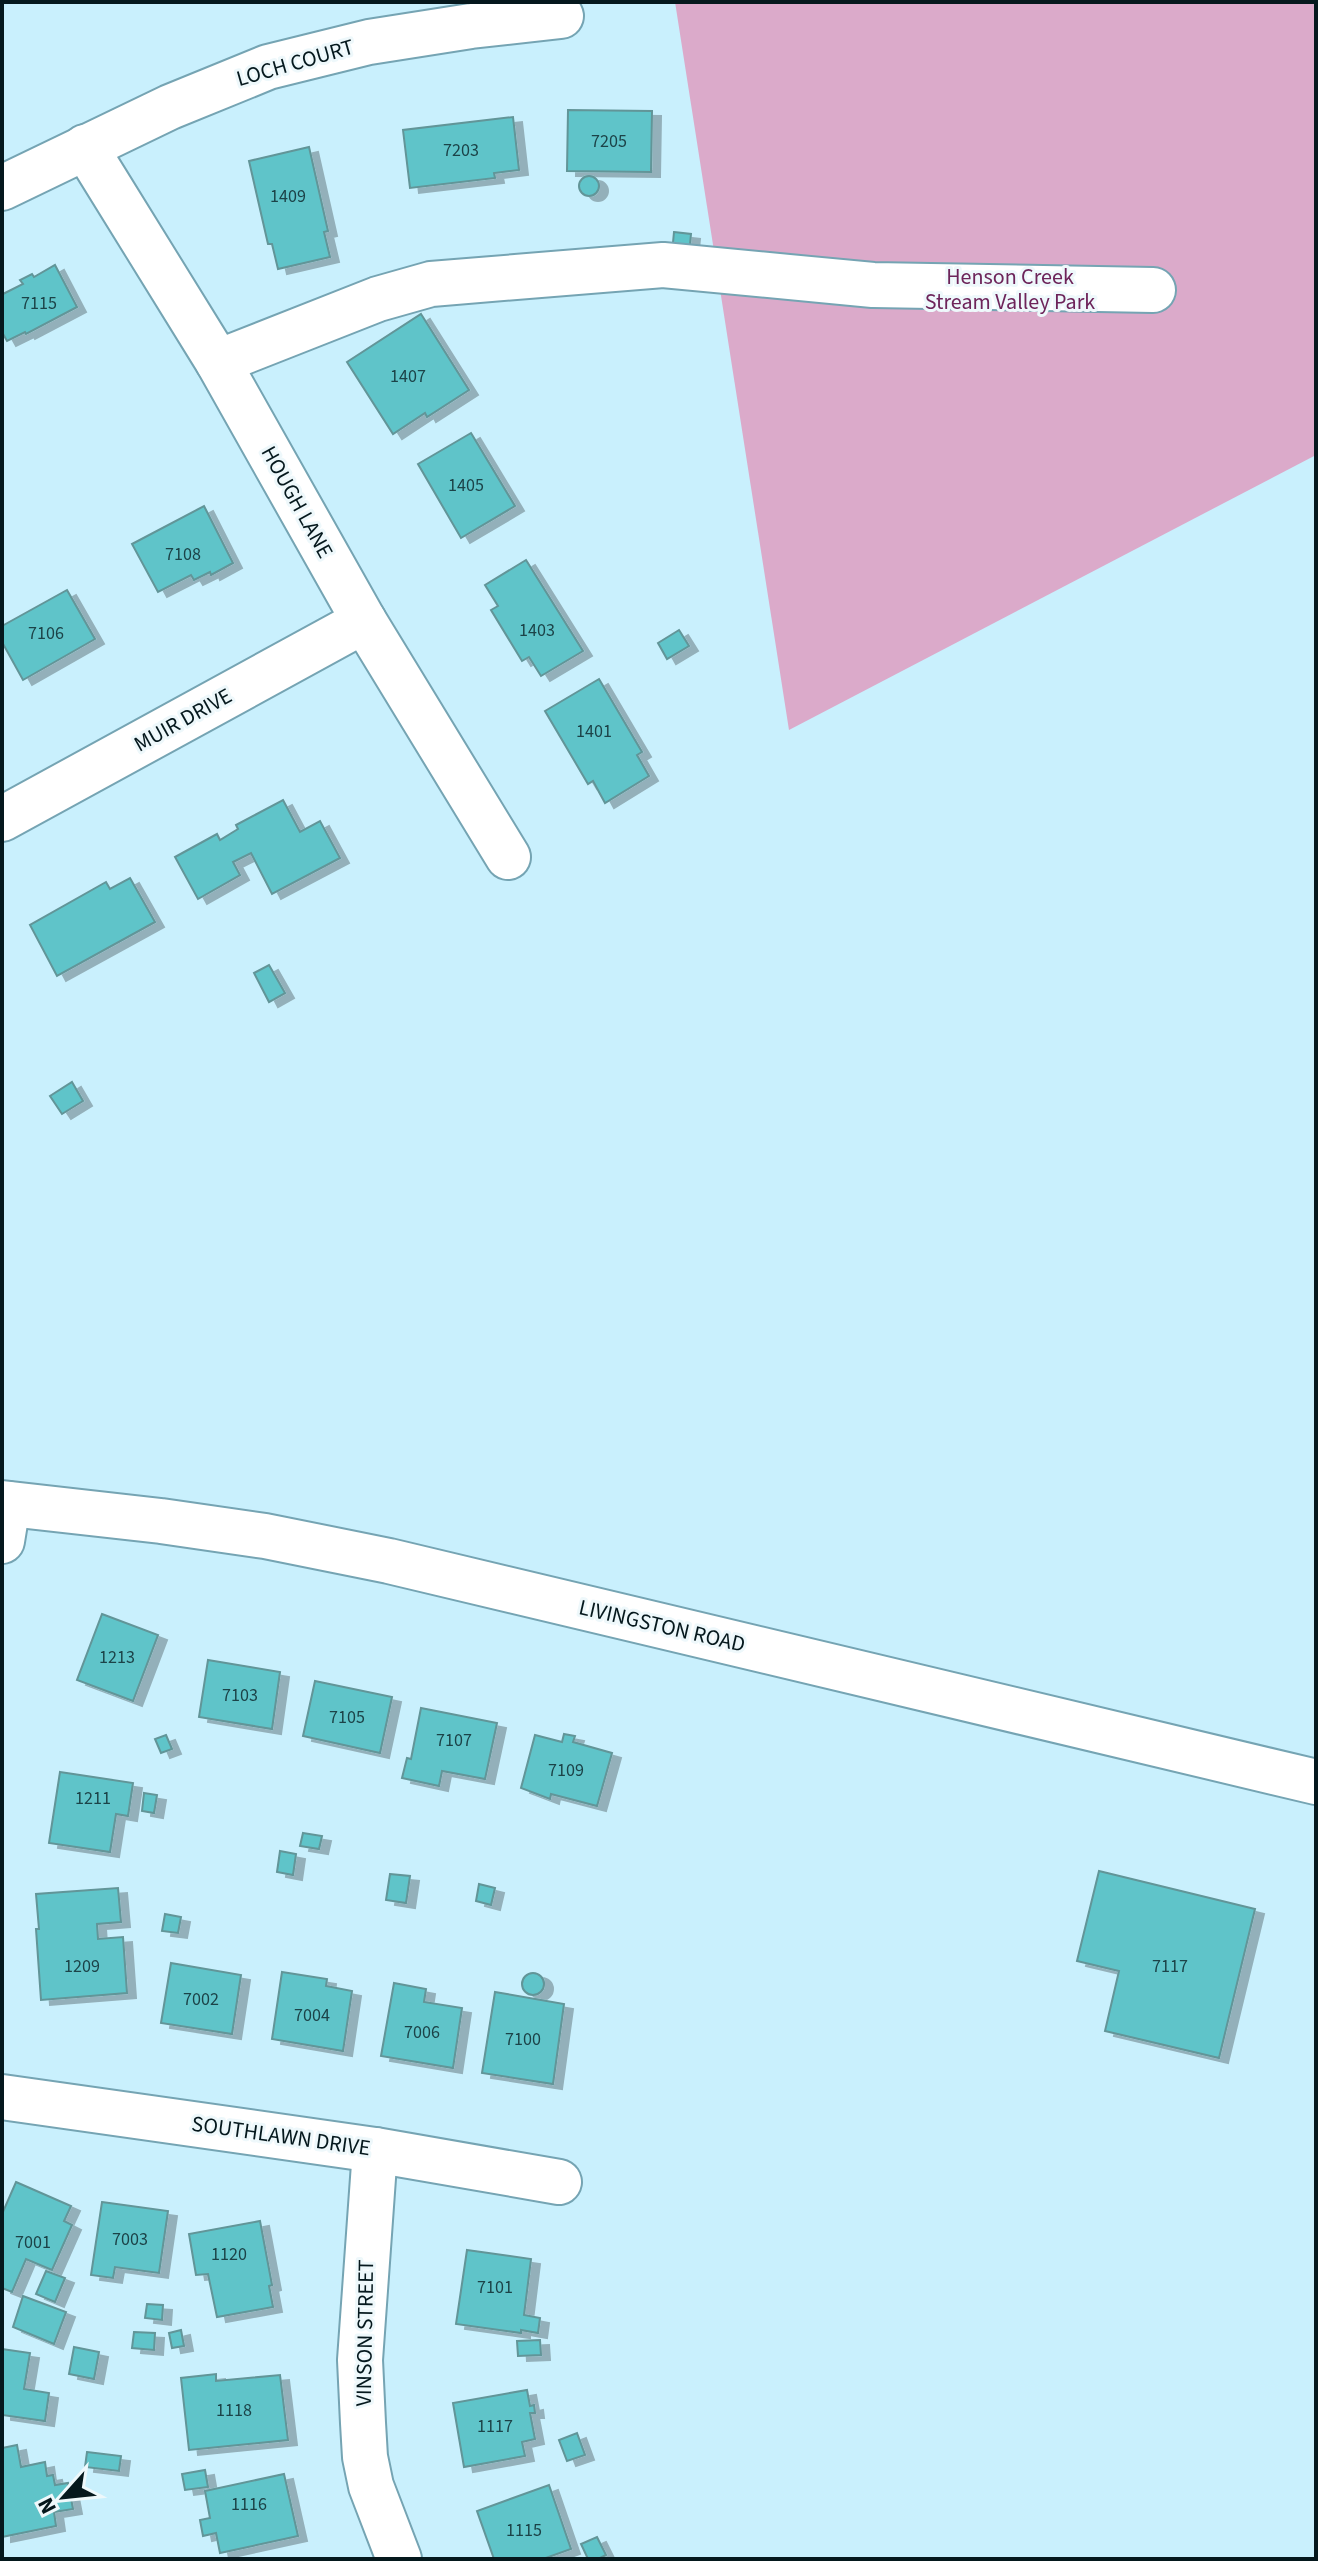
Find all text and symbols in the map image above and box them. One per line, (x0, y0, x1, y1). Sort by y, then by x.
street label: LOCH COURT (233, 31, 358, 95)
house number: 7205 (591, 129, 627, 154)
house number: 7203 (443, 138, 479, 163)
house number: 1409 (270, 184, 306, 209)
park label: Henson Creek Stream Valley Park (925, 261, 1095, 318)
house number: 7115 (21, 291, 57, 316)
house number: 1407 (390, 364, 426, 389)
street label: HOUGH LANE (253, 440, 341, 564)
house number: 1405 (448, 473, 484, 498)
house number: 7108 (165, 542, 201, 567)
house number: 1403 (519, 618, 555, 643)
house number: 7106 (28, 621, 64, 646)
street label: MUIR DRIVE (128, 680, 238, 760)
house number: 1401 (576, 719, 612, 744)
street label: LIVINGSTON ROAD (576, 1591, 748, 1661)
house number: 1213 (99, 1645, 135, 1670)
house number: 7103 (222, 1683, 258, 1708)
house number: 7105 (329, 1705, 365, 1730)
house number: 7107 (436, 1728, 472, 1753)
house number: 7109 (548, 1758, 584, 1783)
house number: 1211 (75, 1786, 111, 1811)
house number: 1209 (64, 1954, 100, 1979)
house number: 7117 (1152, 1954, 1188, 1979)
house number: 7002 (183, 1987, 219, 2012)
house number: 7004 (294, 2003, 330, 2028)
house number: 7006 (404, 2020, 440, 2045)
house number: 7100 (505, 2027, 541, 2052)
street label: SOUTHLAWN DRIVE (190, 2108, 372, 2164)
house number: 7003 (112, 2227, 148, 2252)
house number: 7001 (15, 2230, 51, 2255)
house number: 1120 (211, 2242, 247, 2267)
street label: VINSON STREET (348, 2259, 382, 2407)
house number: 7101 (477, 2275, 513, 2300)
house number: 1118 (216, 2398, 252, 2423)
house number: 1117 (477, 2414, 513, 2439)
north arrow (24, 2457, 104, 2537)
text: N (29, 2492, 65, 2519)
house number: 1116 (231, 2492, 267, 2517)
house number: 1115 (506, 2518, 542, 2543)

